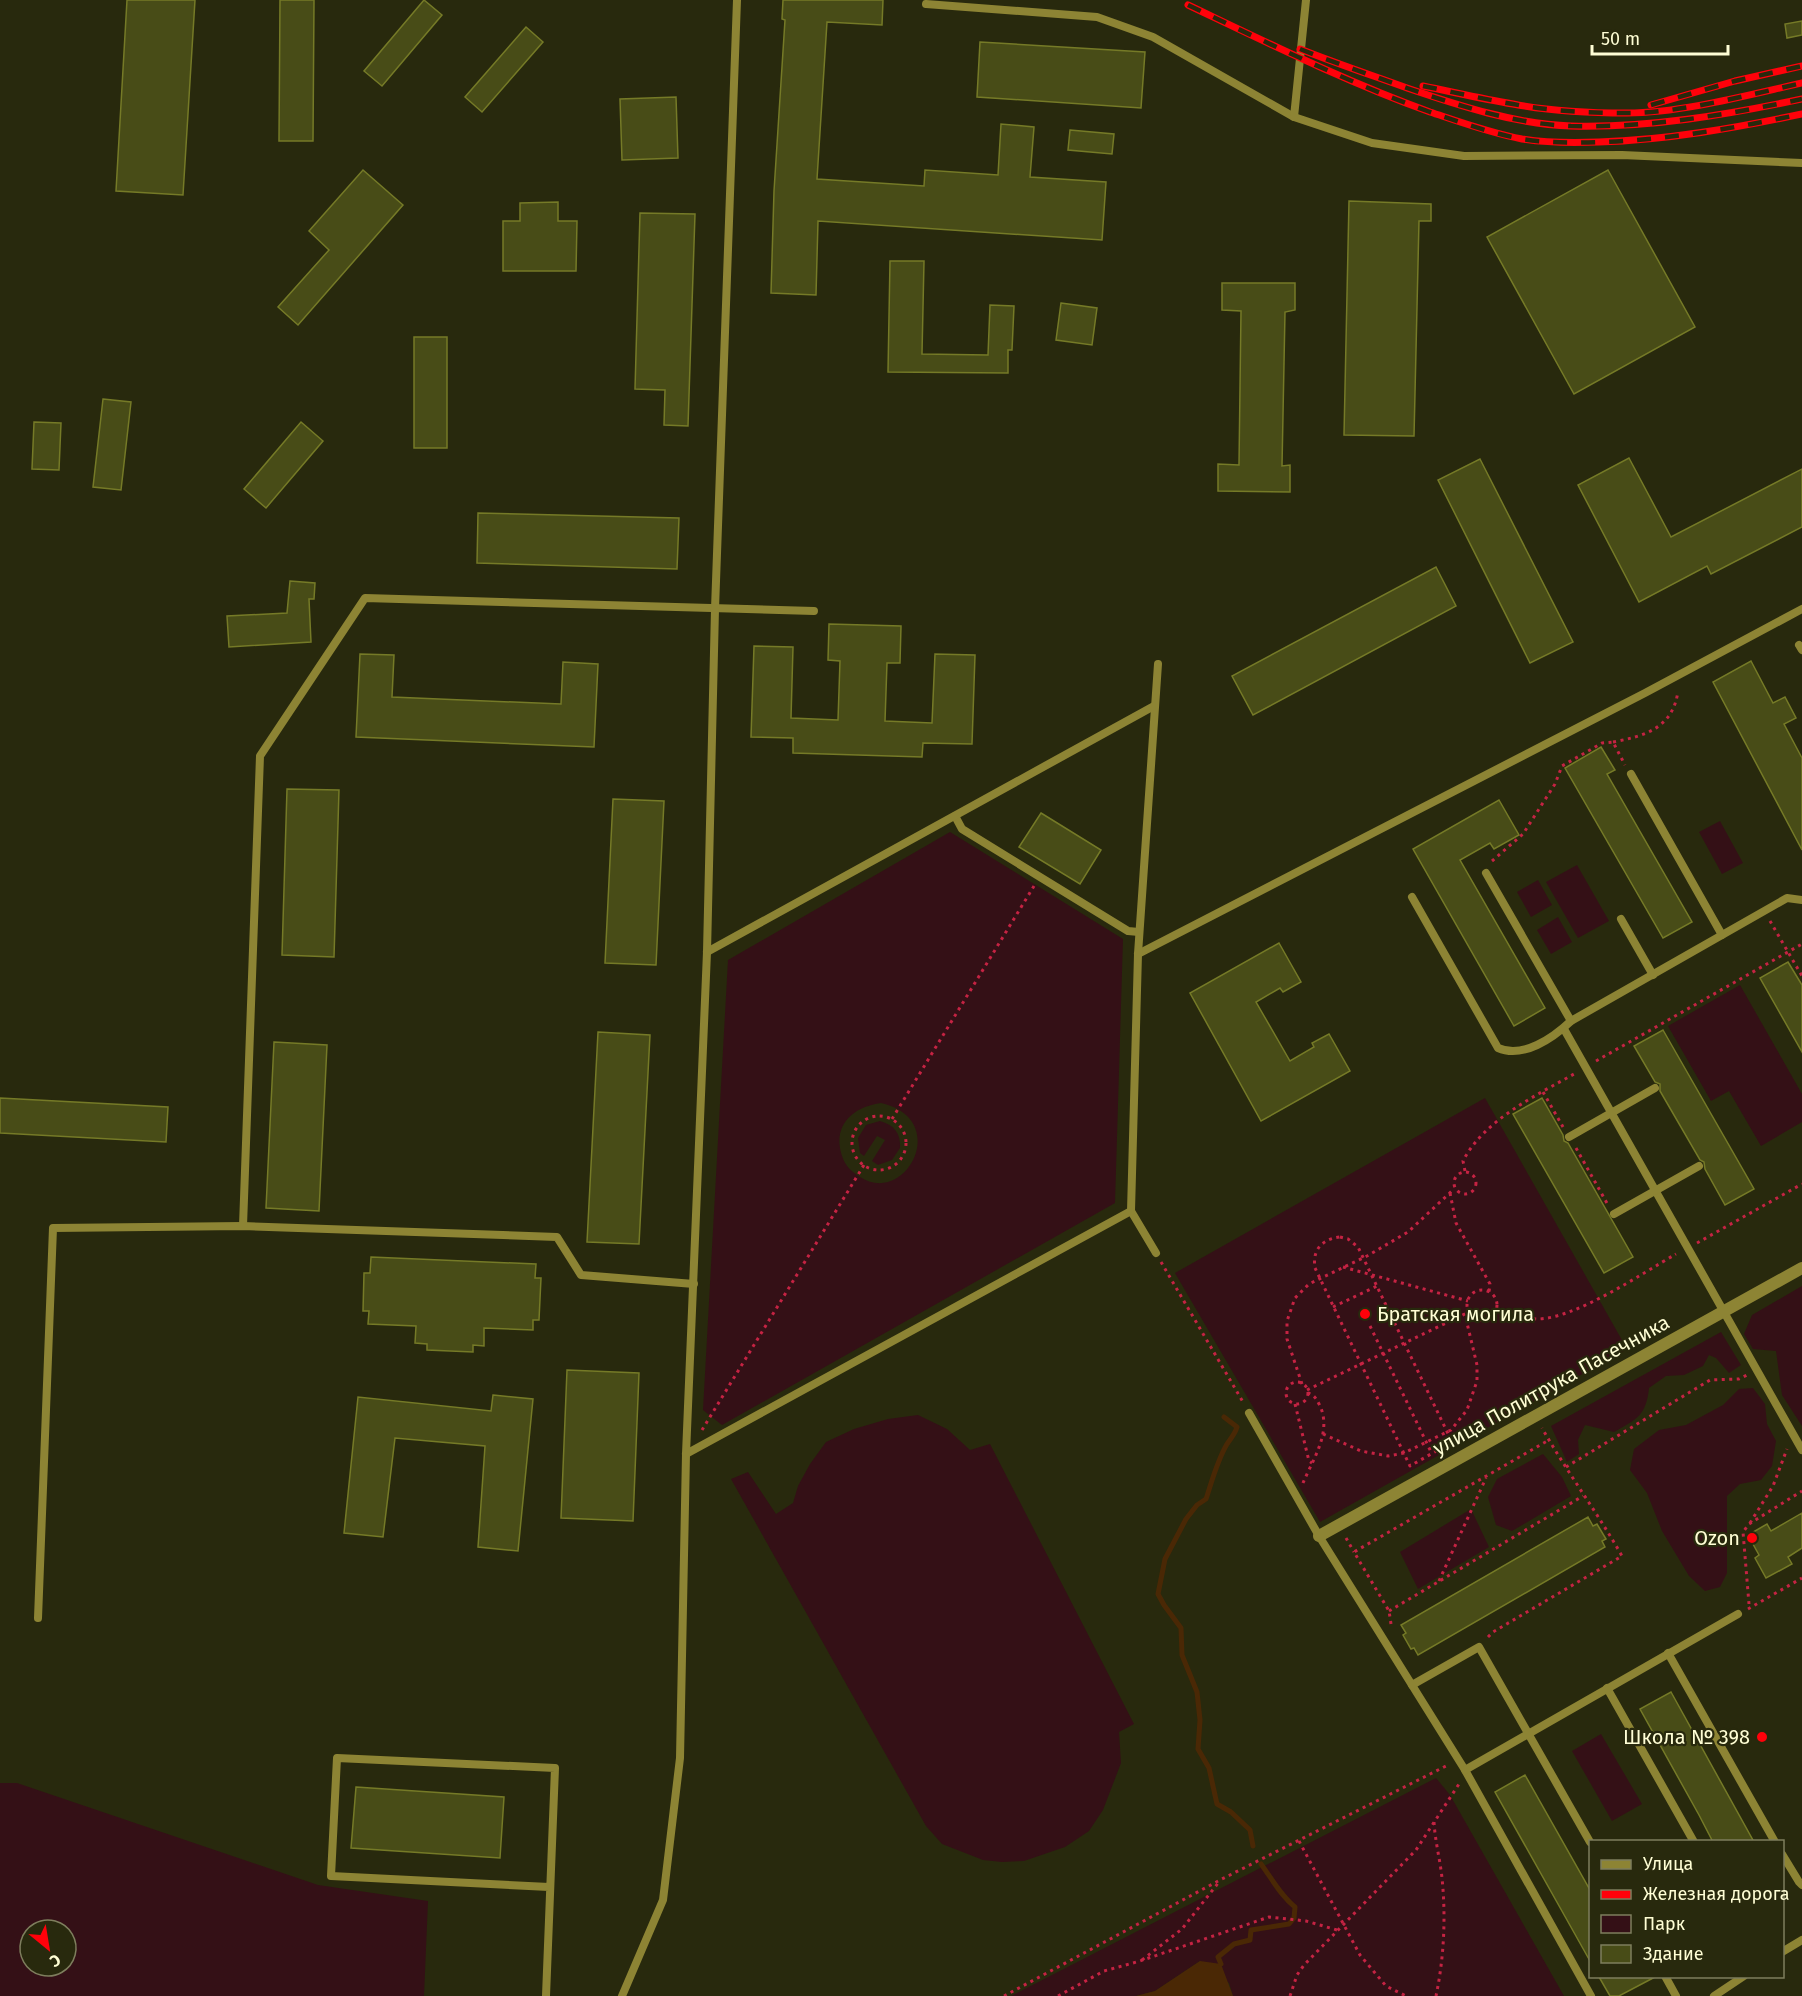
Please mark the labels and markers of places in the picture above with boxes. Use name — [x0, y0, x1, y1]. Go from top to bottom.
place label: Братская могила — [1377, 1302, 1534, 1326]
marker: Братская могила — [1358, 1307, 1372, 1321]
place label: Ozon — [1694, 1526, 1740, 1550]
marker: Ozon — [1745, 1531, 1759, 1545]
place label: Школа № 398 — [1623, 1725, 1750, 1749]
marker: Школа № 398 — [1755, 1730, 1769, 1744]

